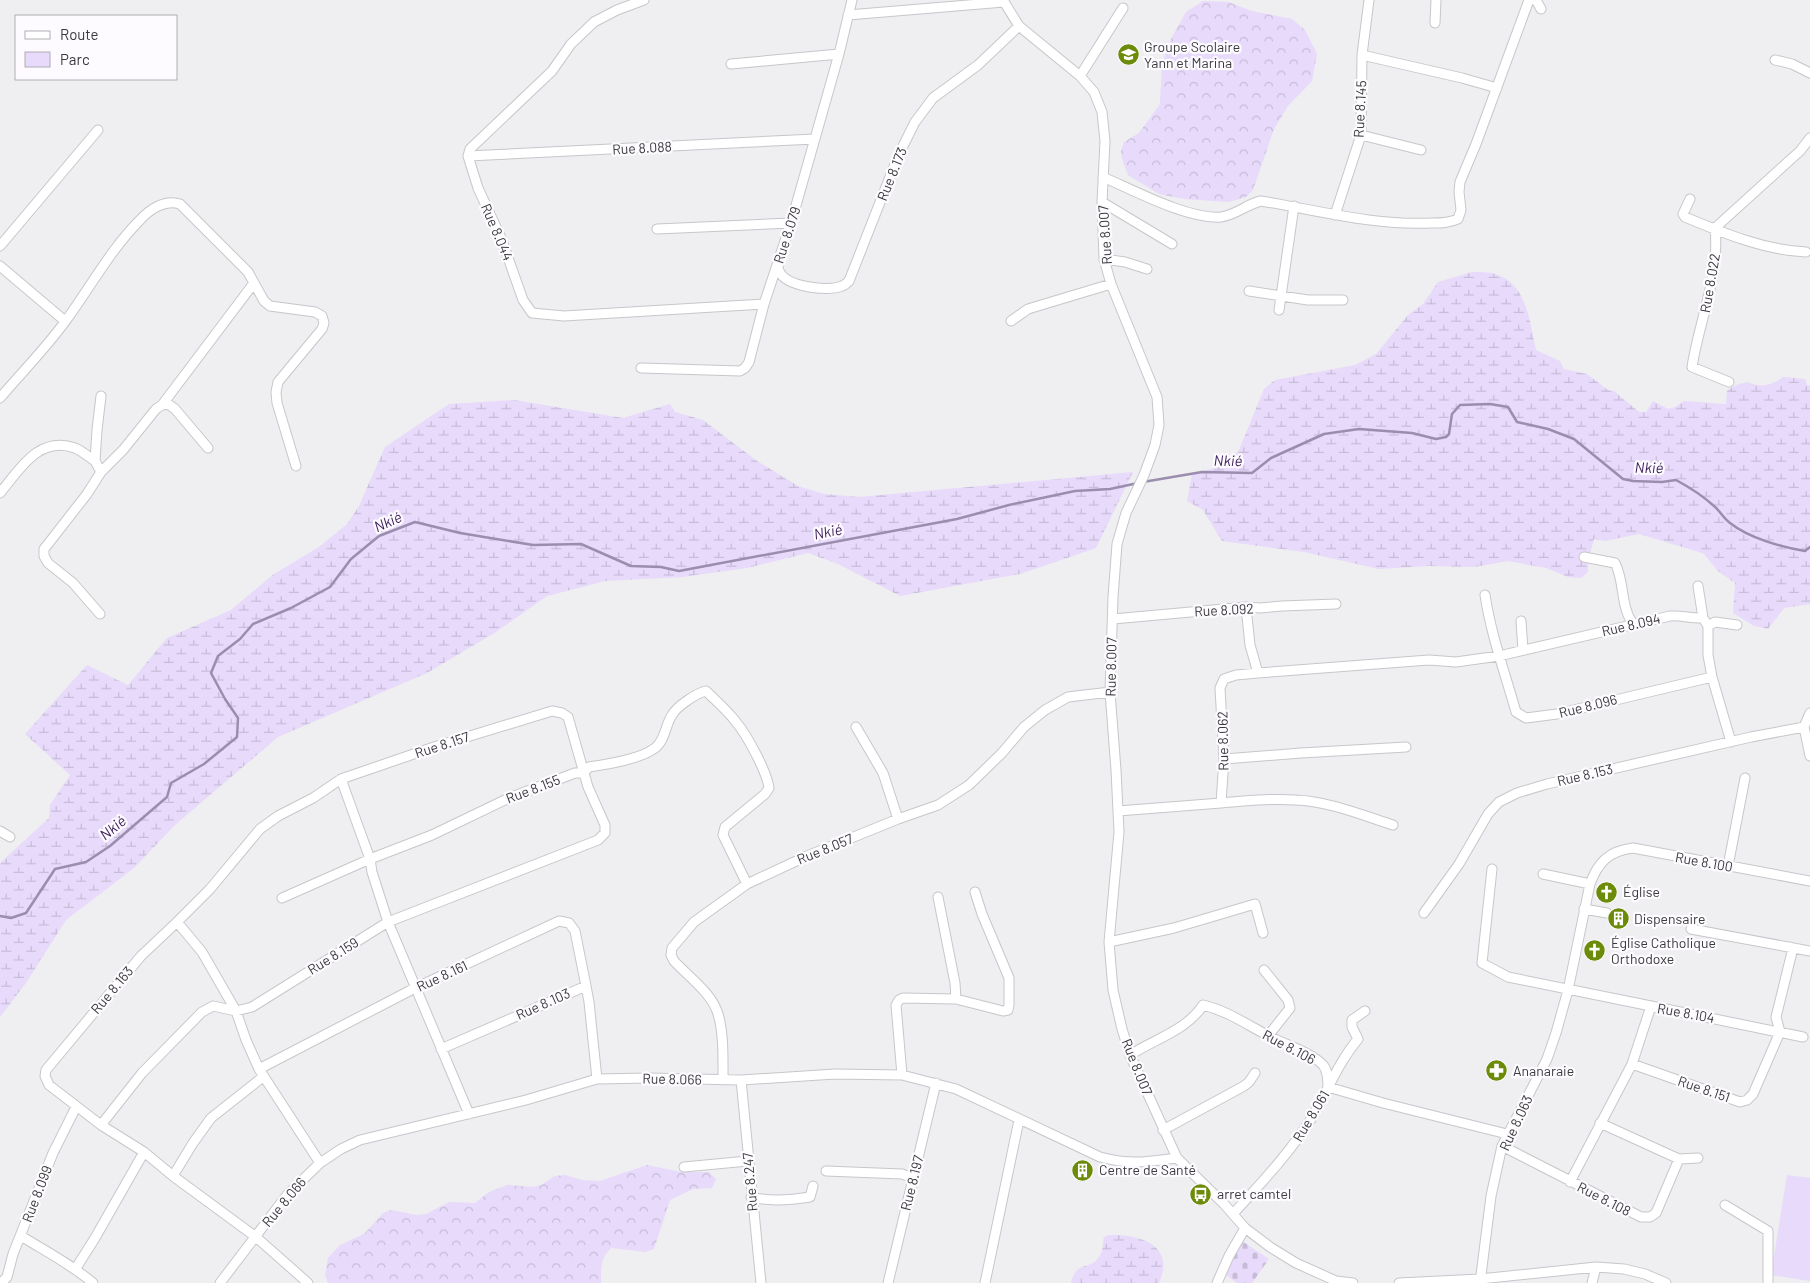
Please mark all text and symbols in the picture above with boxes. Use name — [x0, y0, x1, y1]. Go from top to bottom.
legend — [15, 15, 178, 80]
text: Route — [60, 25, 99, 43]
place label: Groupe Scolaire Yann et Marina — [1144, 38, 1240, 71]
school or university icon: Groupe Scolaire Yann et Marina — [1116, 43, 1140, 67]
text: Parc — [60, 50, 90, 68]
street label: Rue 8.145 — [1350, 80, 1369, 138]
street label: Rue 8.088 — [612, 137, 672, 158]
street label: Rue 8.173 — [873, 145, 910, 203]
street label: Rue 8.044 — [478, 201, 517, 263]
street label: Rue 8.079 — [769, 204, 804, 265]
street label: Rue 8.007 — [1094, 204, 1115, 265]
street label: Rue 8.022 — [1696, 252, 1723, 314]
water label: Nkié — [1214, 451, 1243, 469]
water label: Nkié — [1635, 458, 1664, 476]
water label: Nkié — [371, 507, 405, 535]
water label: Nkié — [812, 519, 844, 543]
street label: Rue 8.092 — [1194, 599, 1254, 620]
street label: Rue 8.094 — [1600, 609, 1662, 640]
street label: Rue 8.007 — [1101, 637, 1120, 697]
street label: Rue 8.096 — [1557, 690, 1619, 721]
street label: Rue 8.062 — [1213, 711, 1232, 771]
street label: Rue 8.157 — [412, 728, 472, 761]
street label: Rue 8.153 — [1555, 760, 1614, 789]
street label: Rue 8.155 — [503, 770, 562, 807]
water label: Nkié — [96, 811, 129, 843]
street label: Rue 8.057 — [794, 830, 856, 867]
street label: Rue 8.100 — [1674, 848, 1734, 875]
church icon: Église — [1595, 880, 1619, 904]
place label: Église — [1623, 883, 1660, 900]
building icon: Dispensaire — [1606, 907, 1630, 931]
place label: Dispensaire — [1634, 910, 1706, 927]
street label: Rue 8.159 — [304, 933, 361, 978]
place label: Église Catholique Orthodoxe — [1611, 934, 1716, 967]
church icon: Église Catholique Orthodoxe — [1583, 939, 1607, 963]
street label: Rue 8.161 — [414, 956, 470, 995]
street label: Rue 8.163 — [87, 962, 136, 1017]
street label: Rue 8.103 — [513, 984, 573, 1023]
street label: Rue 8.104 — [1656, 999, 1716, 1026]
street label: Rue 8.106 — [1260, 1026, 1319, 1068]
street label: Rue 8.007 — [1118, 1036, 1157, 1098]
pharmacy icon: Ananaraie — [1485, 1059, 1509, 1083]
place label: Ananaraie — [1513, 1062, 1574, 1079]
street label: Rue 8.066 — [642, 1069, 702, 1088]
street label: Rue 8.151 — [1676, 1072, 1733, 1105]
street label: Rue 8.061 — [1289, 1087, 1332, 1144]
street label: Rue 8.063 — [1495, 1092, 1536, 1153]
street label: Rue 8.247 — [738, 1152, 761, 1212]
street label: Rue 8.197 — [896, 1153, 927, 1212]
building icon: Centre de Santé — [1071, 1158, 1095, 1182]
place label: Centre de Santé — [1099, 1161, 1196, 1178]
street label: Rue 8.099 — [18, 1163, 55, 1225]
street label: Rue 8.066 — [258, 1173, 309, 1230]
street label: Rue 8.108 — [1575, 1178, 1634, 1219]
bus stop icon: arret camtel — [1189, 1182, 1213, 1206]
place label: arret camtel — [1217, 1185, 1291, 1202]

